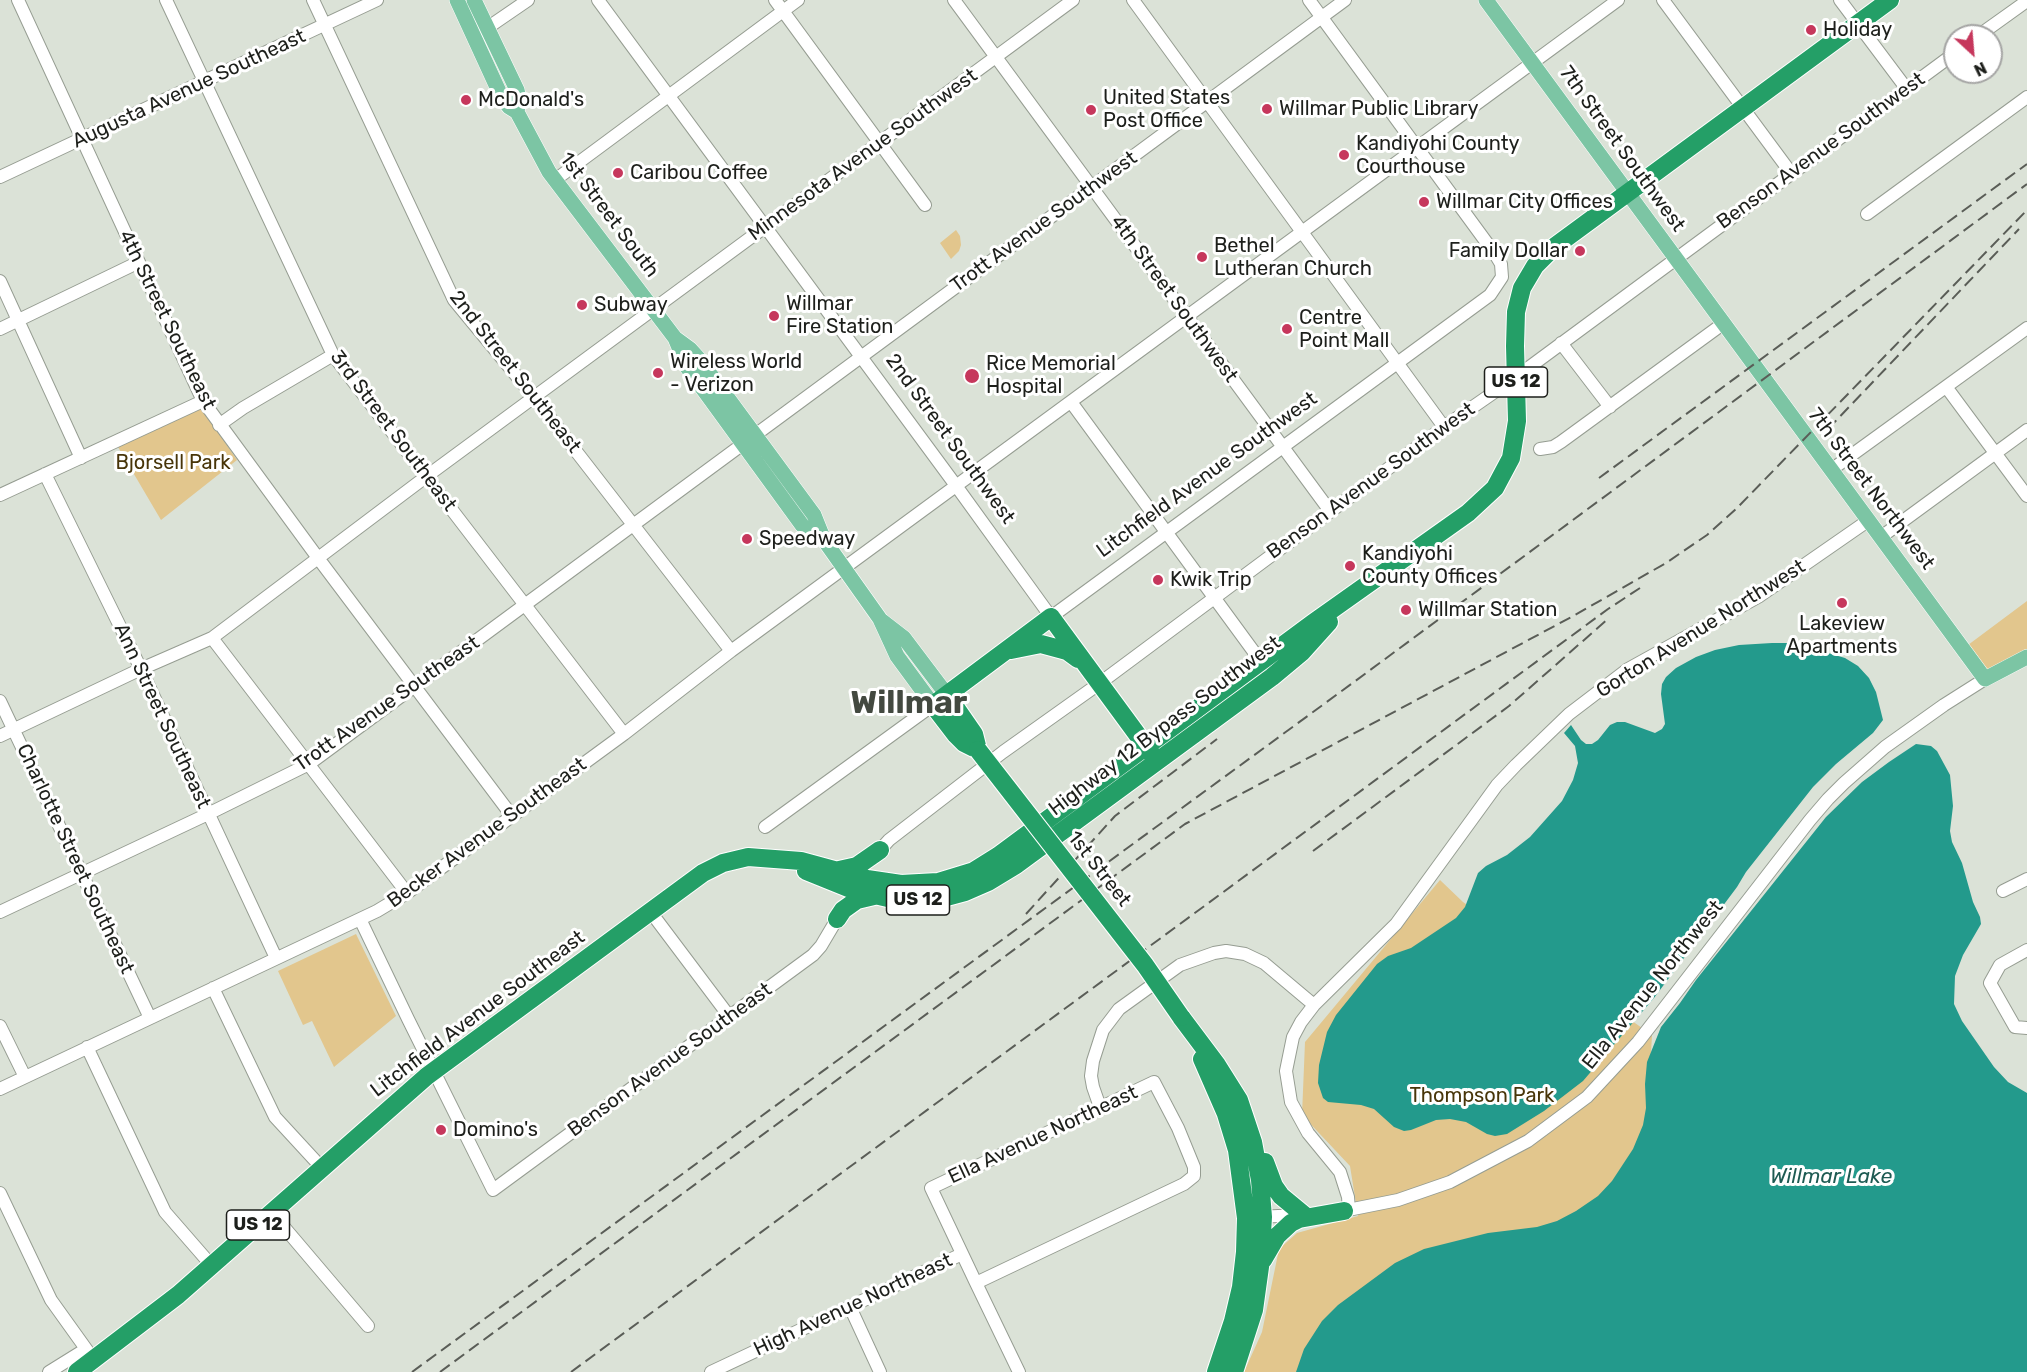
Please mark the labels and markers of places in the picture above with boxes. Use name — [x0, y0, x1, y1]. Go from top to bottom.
place label: Holiday — [1823, 18, 1892, 42]
marker: Holiday — [1804, 23, 1818, 37]
place label: United States Post Office — [1103, 86, 1230, 133]
place label: McDonald's — [478, 88, 584, 112]
marker: McDonald's — [459, 93, 473, 107]
place label: Willmar Public Library — [1279, 97, 1478, 121]
marker: Willmar Public Library — [1260, 102, 1274, 116]
marker: United States Post Office — [1084, 103, 1098, 117]
place label: Kandiyohi County Courthouse — [1356, 132, 1520, 179]
marker: Kandiyohi County Courthouse — [1337, 148, 1351, 162]
place label: Caribou Coffee — [630, 161, 768, 185]
marker: Caribou Coffee — [611, 166, 625, 180]
place label: Willmar City Offices — [1436, 190, 1613, 214]
marker: Willmar City Offices — [1417, 195, 1431, 209]
place label: Bethel Lutheran Church — [1214, 234, 1372, 281]
place label: Family Dollar — [1449, 239, 1568, 263]
marker: Family Dollar — [1573, 244, 1587, 258]
marker: Bethel Lutheran Church — [1195, 250, 1209, 264]
place label: Willmar Fire Station — [786, 292, 893, 339]
place label: Subway — [594, 293, 668, 317]
marker: Subway — [575, 298, 589, 312]
place label: Centre Point Mall — [1299, 306, 1389, 353]
marker: Willmar Fire Station — [767, 309, 781, 323]
marker: Centre Point Mall — [1280, 322, 1294, 336]
place label: Wireless World - Verizon — [670, 350, 802, 397]
place label: Rice Memorial Hospital — [986, 352, 1116, 399]
marker: Wireless World - Verizon — [651, 366, 665, 380]
marker: Rice Memorial Hospital — [963, 367, 981, 385]
place label: Speedway — [759, 527, 855, 551]
marker: Speedway — [740, 532, 754, 546]
place label: Kandiyohi County Offices — [1362, 542, 1498, 589]
marker: Kandiyohi County Offices — [1343, 559, 1357, 573]
place label: Kwik Trip — [1170, 568, 1252, 592]
marker: Kwik Trip — [1151, 573, 1165, 587]
marker: Lakeview Apartments — [1835, 596, 1849, 610]
place label: Willmar Station — [1418, 598, 1557, 622]
marker: Willmar Station — [1399, 603, 1413, 617]
place label: Lakeview Apartments — [1787, 612, 1897, 659]
place label: Domino's — [453, 1118, 538, 1142]
marker: Domino's — [434, 1123, 448, 1137]

